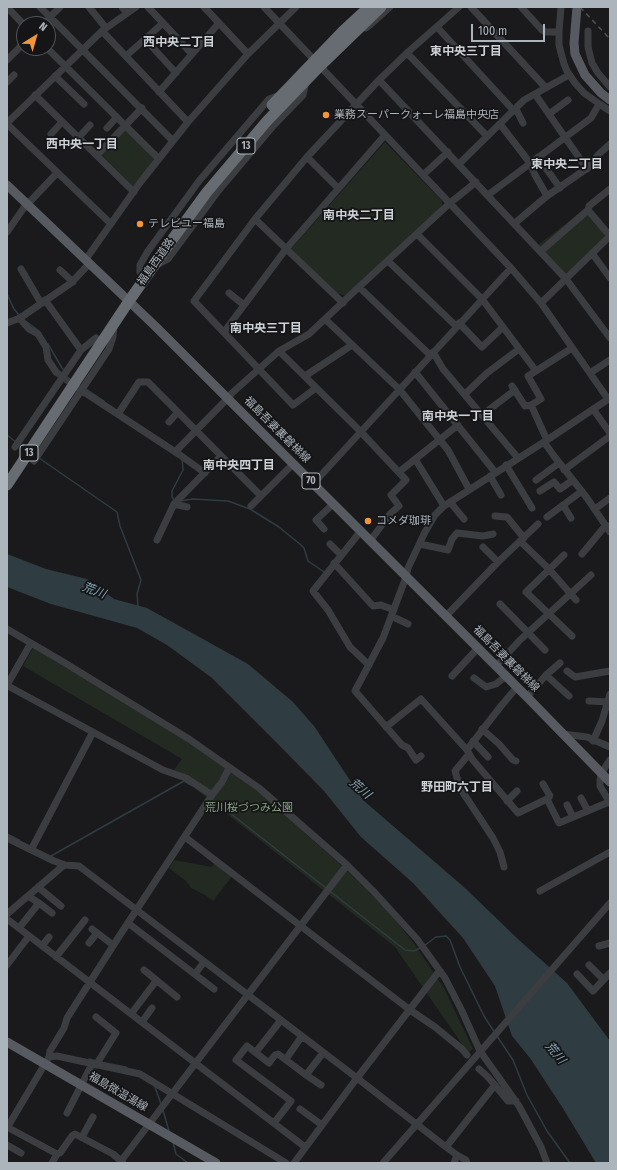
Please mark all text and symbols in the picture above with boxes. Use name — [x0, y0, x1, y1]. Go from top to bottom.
north arrow — [16, 16, 56, 56]
scale bar — [473, 16, 547, 42]
text: N — [36, 20, 49, 34]
text: 100 m — [478, 24, 507, 38]
district label: 西中央二丁目 — [143, 36, 215, 50]
district label: 東中央三丁目 — [430, 45, 502, 59]
place label: 業務スーパークォーレ福島中央店 — [334, 108, 499, 122]
marker: 業務スーパークォーレ福島中央店 — [321, 110, 331, 120]
district label: 西中央一丁目 — [46, 138, 118, 152]
road number: 13 — [237, 138, 255, 154]
district label: 東中央二丁目 — [531, 158, 603, 172]
district label: 南中央二丁目 — [323, 209, 395, 223]
place label: テレビユー福島 — [148, 217, 225, 231]
marker: テレビユー福島 — [135, 219, 145, 229]
street label: 福島西道路 — [135, 236, 177, 288]
district label: 南中央三丁目 — [230, 322, 302, 336]
street label: 福島吾妻裏磐梯線 — [241, 394, 313, 466]
district label: 南中央一丁目 — [422, 410, 494, 424]
road number: 13 — [20, 445, 38, 461]
district label: 南中央四丁目 — [203, 459, 275, 473]
road number: 70 — [302, 473, 320, 489]
place label: コメダ珈琲 — [376, 514, 431, 528]
marker: コメダ珈琲 — [363, 516, 373, 526]
water label: 荒川 — [80, 580, 108, 602]
street label: 福島吾妻裏磐梯線 — [470, 623, 542, 695]
water label: 荒川 — [346, 776, 374, 802]
district label: 野田町六丁目 — [421, 781, 493, 795]
park label: 荒川桜づつみ公園 — [205, 801, 293, 815]
water label: 荒川 — [542, 1039, 568, 1067]
street label: 福島微温湯線 — [86, 1070, 150, 1114]

